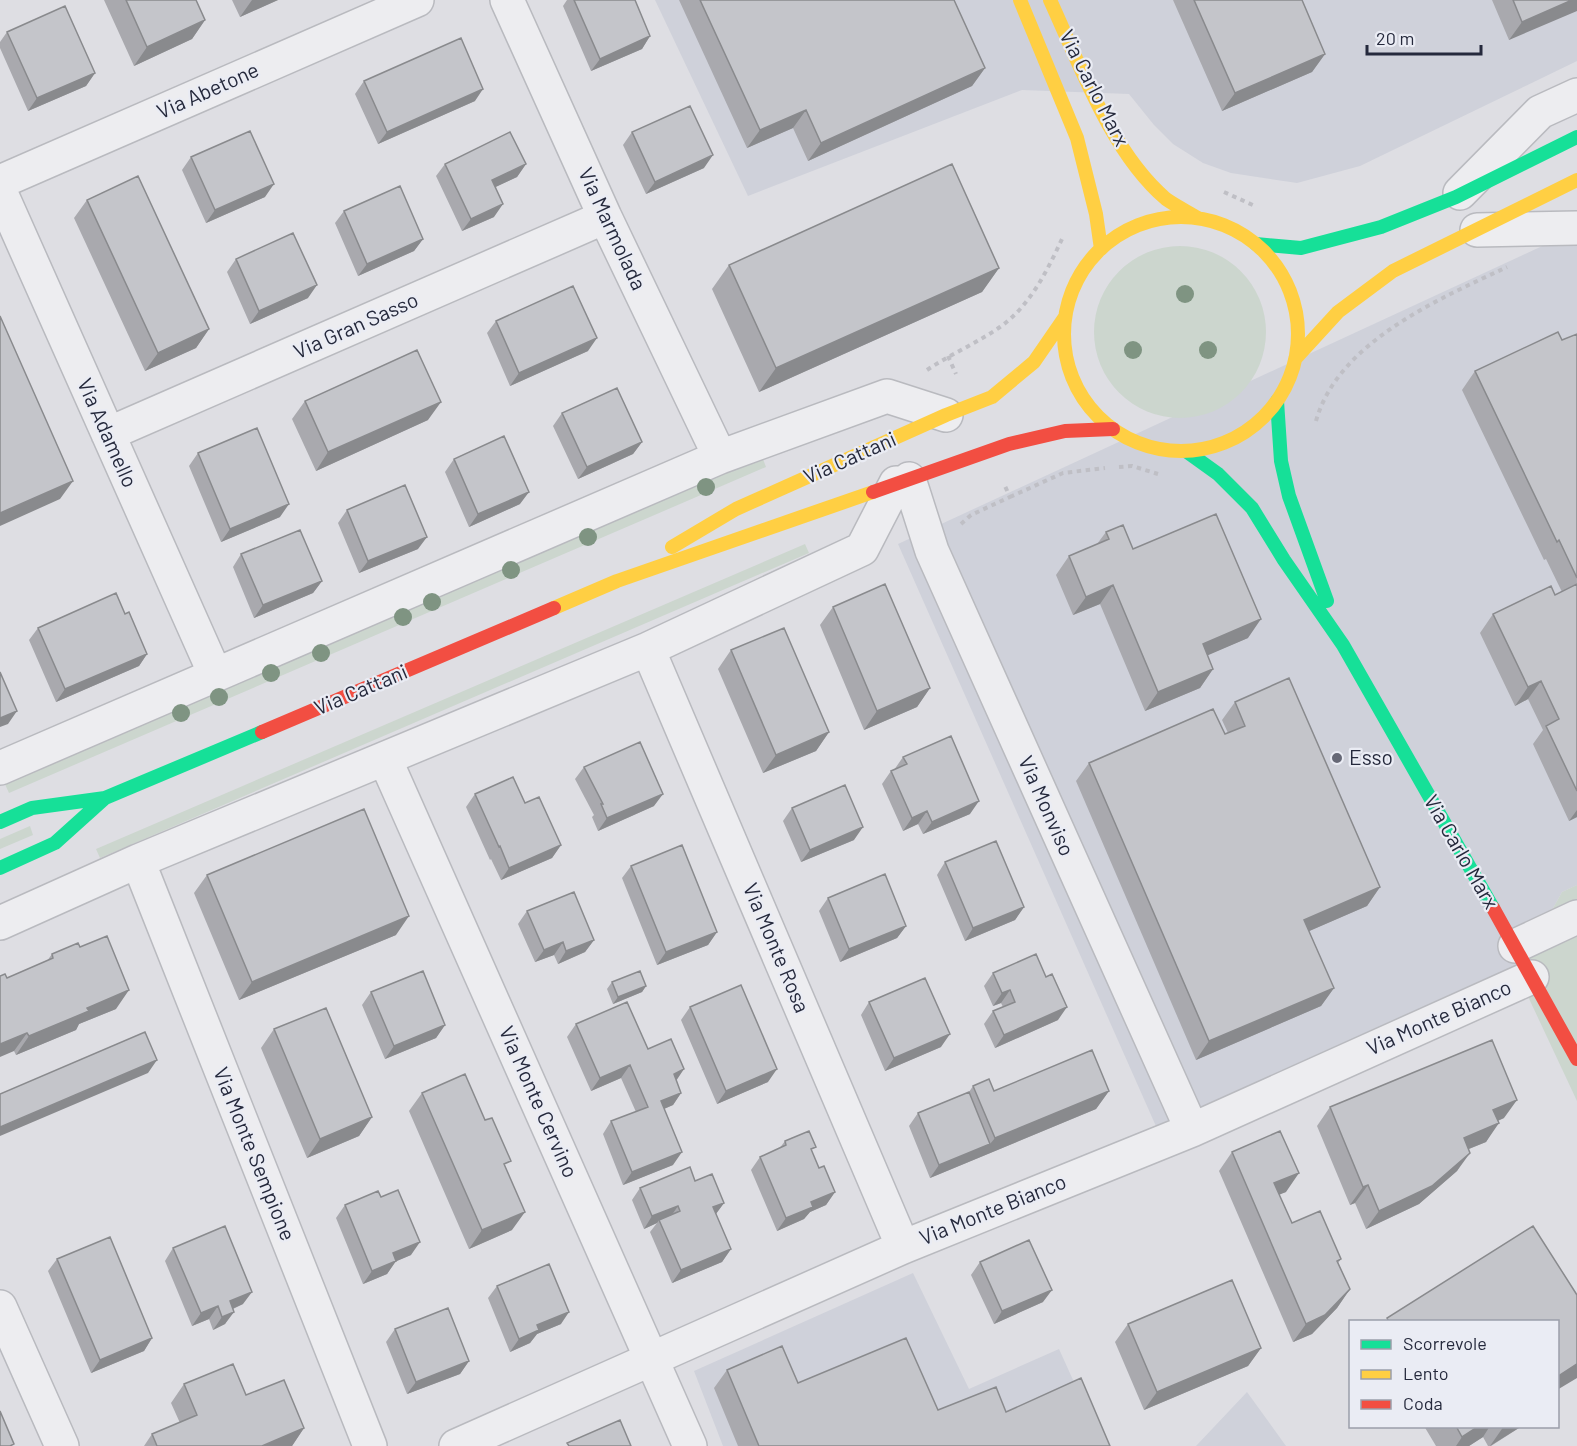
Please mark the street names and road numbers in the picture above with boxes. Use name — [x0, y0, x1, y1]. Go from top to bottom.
street label: Via Carlo Marx — [1055, 25, 1135, 150]
street label: Via Abetone — [153, 56, 262, 123]
street label: Via Marmolada — [574, 163, 653, 294]
street label: Via Gran Sasso — [289, 286, 422, 363]
street label: Via Adamello — [73, 374, 144, 491]
street label: Via Cattani — [799, 425, 900, 488]
street label: Via Cattani — [310, 658, 411, 719]
street label: Via Monviso — [1014, 751, 1081, 859]
street label: Via Carlo Marx — [1420, 790, 1505, 913]
street label: Via Monte Rosa — [739, 879, 816, 1016]
street label: Via Monte Bianco — [1362, 974, 1515, 1060]
street label: Via Monte Cervino — [495, 1022, 584, 1181]
street label: Via Monte Sempione — [209, 1063, 302, 1244]
street label: Via Monte Bianco — [915, 1168, 1069, 1249]

